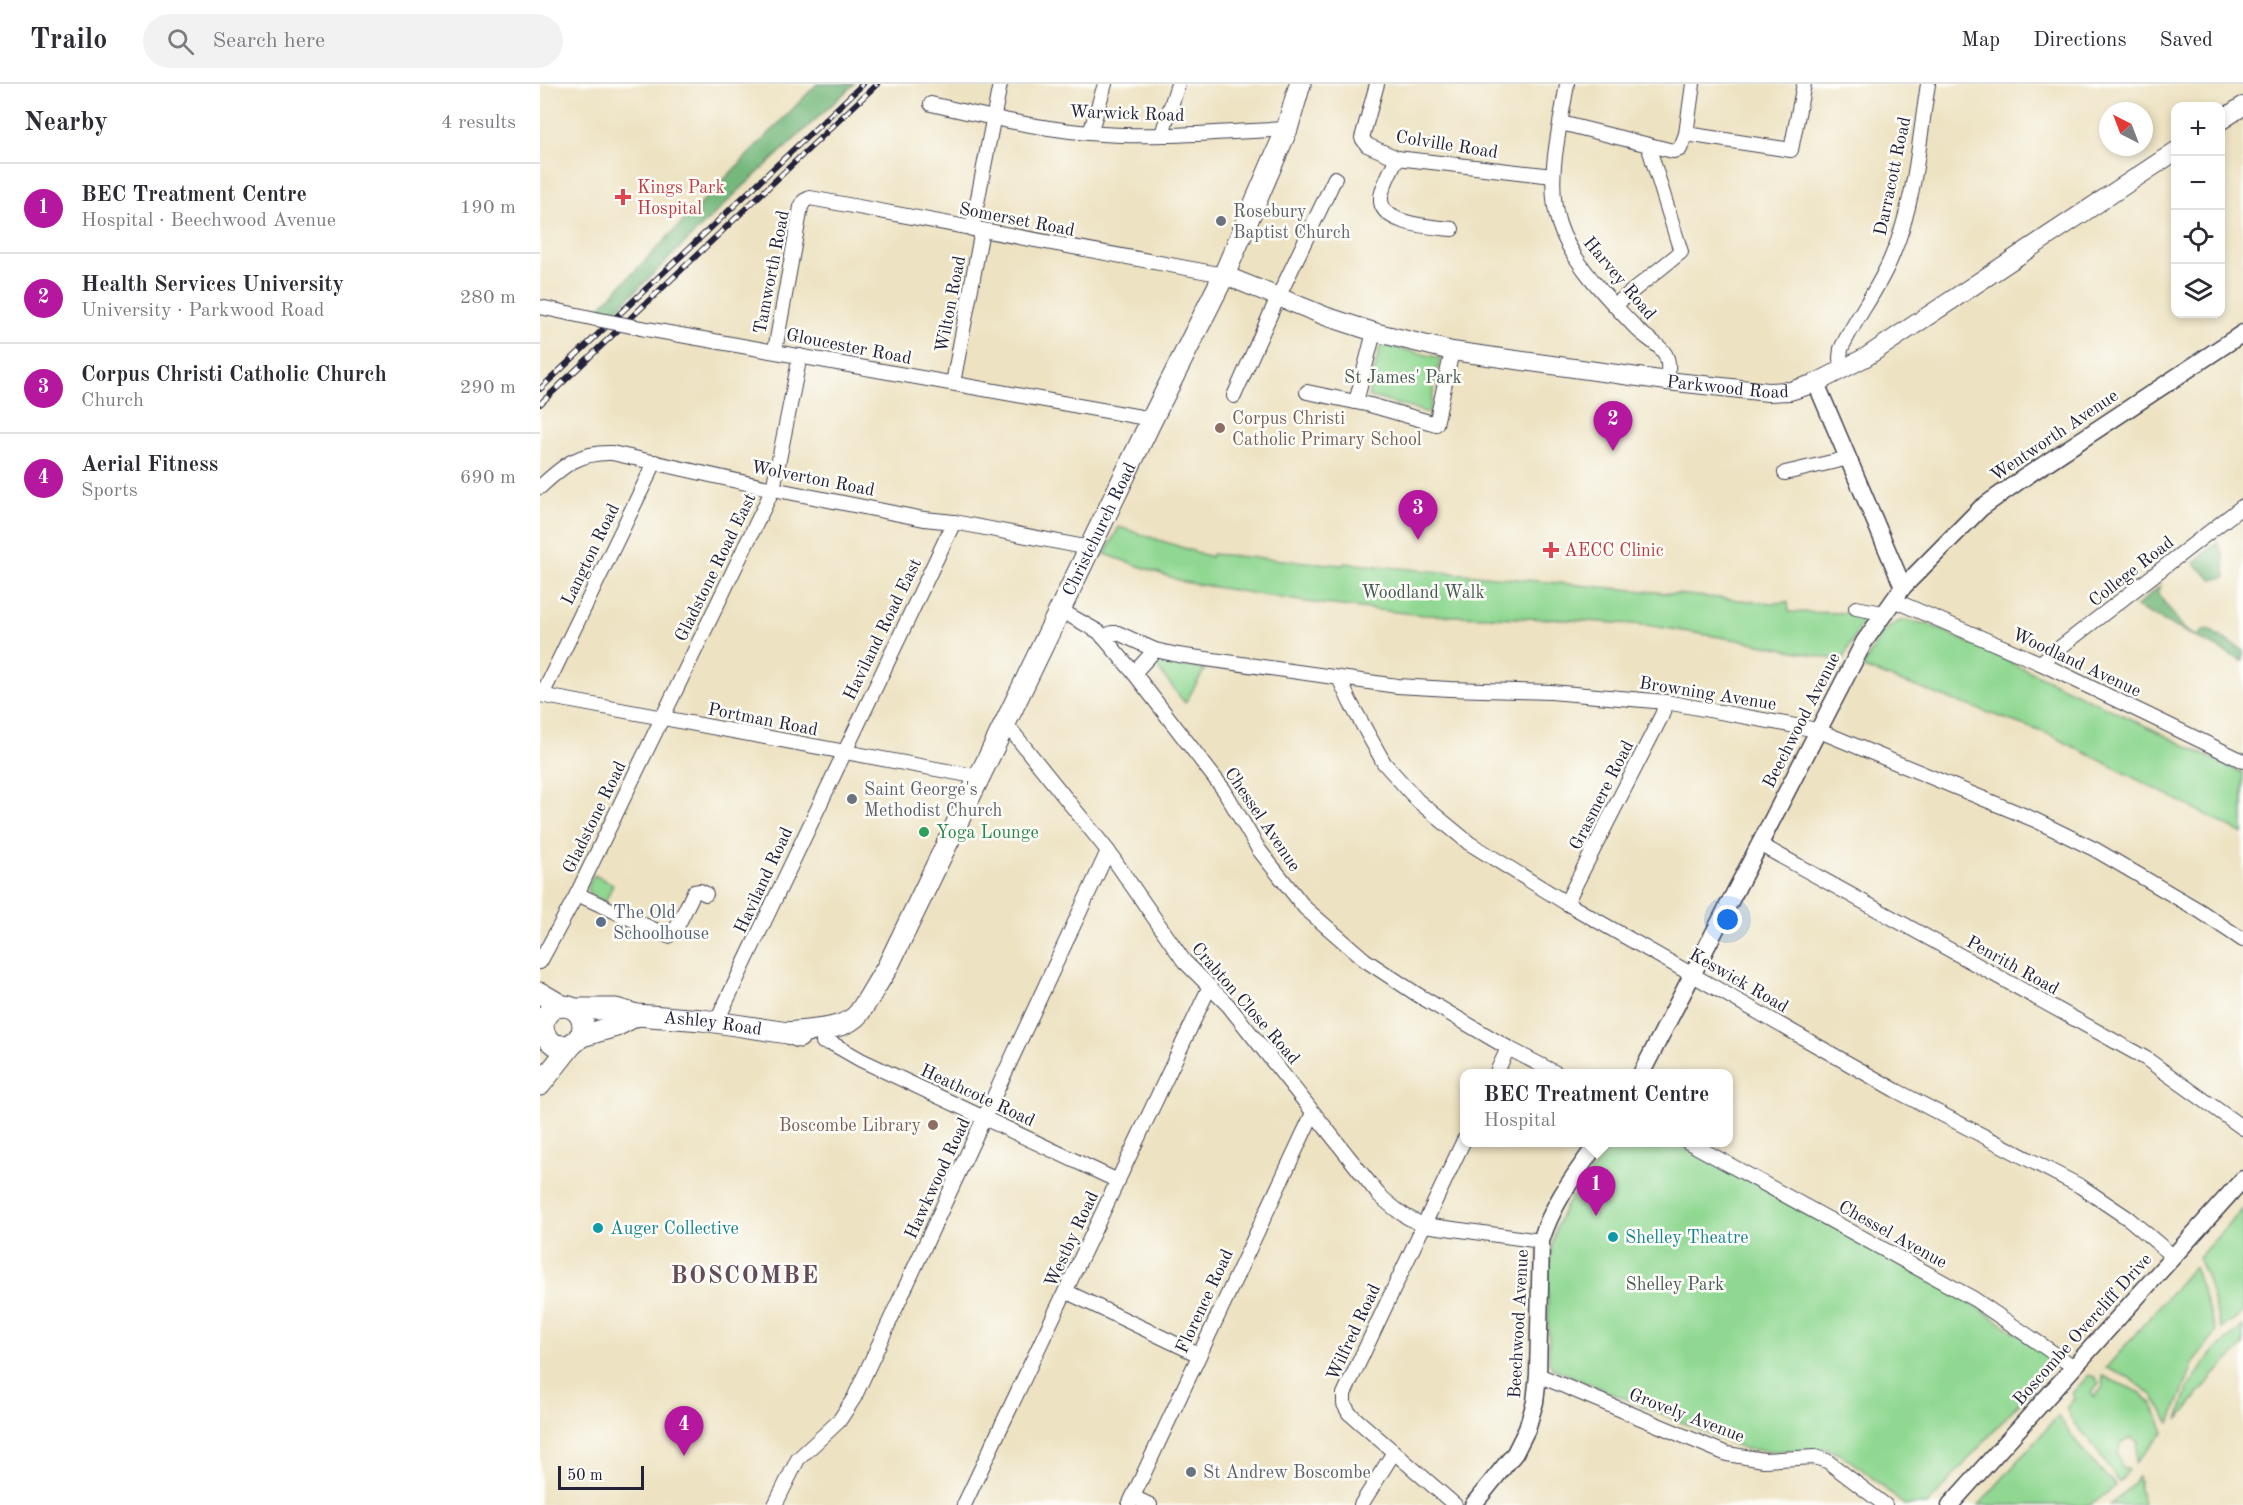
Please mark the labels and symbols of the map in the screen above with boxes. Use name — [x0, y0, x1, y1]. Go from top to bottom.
north arrow — [2099, 102, 2153, 156]
street label: Warwick Road — [1069, 103, 1185, 125]
street label: Darracott Road — [1872, 115, 1914, 237]
street label: Colville Road — [1394, 128, 1499, 162]
place label: Kings Park Hospital — [637, 179, 725, 218]
marker: Kings Park Hospital — [614, 188, 632, 206]
street label: Somerset Road — [957, 200, 1076, 240]
place label: Rosebury Baptist Church — [1233, 203, 1351, 242]
street label: Tamworth Road — [751, 209, 793, 336]
marker: Rosebury Baptist Church — [1214, 214, 1228, 228]
street label: Harvey Road — [1580, 234, 1659, 324]
street label: Wilton Road — [933, 254, 969, 354]
street label: Gloucester Road — [785, 326, 913, 368]
park label: St James' Park — [1344, 369, 1462, 387]
street label: Parkwood Road — [1666, 373, 1789, 402]
street label: Wentworth Avenue — [1988, 387, 2122, 485]
pin: 2 — [1594, 402, 1632, 451]
place label: Corpus Christi Catholic Primary School — [1232, 410, 1422, 449]
marker: Corpus Christi Catholic Primary School — [1213, 421, 1227, 435]
street label: Wolverton Road — [749, 458, 876, 500]
street label: Christchurch Road — [1060, 460, 1140, 599]
street label: Gladstone Road East — [672, 490, 760, 645]
pin: 3 — [1398, 490, 1438, 540]
street label: Langton Road — [559, 501, 623, 608]
street label: College Road — [2086, 533, 2177, 610]
marker: AECC Clinic — [1542, 541, 1560, 559]
place label: AECC Clinic — [1564, 542, 1664, 560]
street label: Haviland Road East — [841, 556, 925, 703]
park label: Woodland Walk — [1361, 584, 1485, 602]
street label: Woodland Avenue — [2009, 625, 2144, 701]
street label: Beechwood Avenue — [1760, 650, 1844, 791]
street label: Browning Avenue — [1638, 674, 1778, 714]
street label: Portman Road — [706, 700, 819, 739]
street label: Grasmere Road — [1567, 738, 1637, 853]
street label: Gladstone Road — [560, 759, 630, 876]
street label: Chessel Avenue — [1221, 764, 1303, 875]
place label: Saint George's Methodist Church — [864, 781, 1002, 820]
marker: Saint George's Methodist Church — [845, 792, 859, 806]
place label: Yoga Lounge — [936, 824, 1039, 842]
street label: Haviland Road — [731, 825, 796, 936]
marker: Yoga Lounge — [917, 825, 931, 839]
place label: The Old Schoolhouse — [613, 904, 709, 943]
your location — [1713, 905, 1742, 934]
marker: The Old Schoolhouse — [594, 915, 608, 929]
street label: Penrith Road — [1963, 933, 2062, 999]
street label: Crabton Close Road — [1188, 939, 1303, 1068]
street label: Keswick Road — [1686, 945, 1791, 1016]
street label: Ashley Road — [663, 1009, 763, 1039]
street label: Heathcote Road — [918, 1062, 1038, 1130]
street label: Hawkwood Road — [902, 1115, 974, 1242]
place label: Boscombe Library — [779, 1117, 921, 1135]
marker: Boscombe Library — [926, 1118, 940, 1132]
pin: 1 — [1576, 1166, 1616, 1216]
street label: Westby Road — [1042, 1189, 1102, 1290]
street label: Chessel Avenue — [1835, 1198, 1950, 1272]
place label: Auger Collective — [610, 1220, 739, 1238]
marker: Auger Collective — [591, 1221, 605, 1235]
place label: Shelley Theatre — [1625, 1229, 1749, 1247]
marker: Shelley Theatre — [1606, 1230, 1620, 1244]
street label: Florence Road — [1173, 1247, 1237, 1356]
street label: Beechwood Avenue — [1506, 1249, 1532, 1399]
street label: Boscombe Overcliff Drive — [2010, 1250, 2155, 1409]
district label: BOSCOMBE — [671, 1265, 819, 1289]
park label: Shelley Park — [1626, 1276, 1724, 1294]
street label: Wilfred Road — [1324, 1281, 1384, 1383]
street label: Grovely Avenue — [1626, 1386, 1747, 1446]
pin: 4 — [664, 1406, 704, 1456]
scale bar — [558, 1463, 644, 1490]
place label: St Andrew Boscombe — [1203, 1464, 1371, 1482]
marker: St Andrew Boscombe — [1184, 1465, 1198, 1479]

